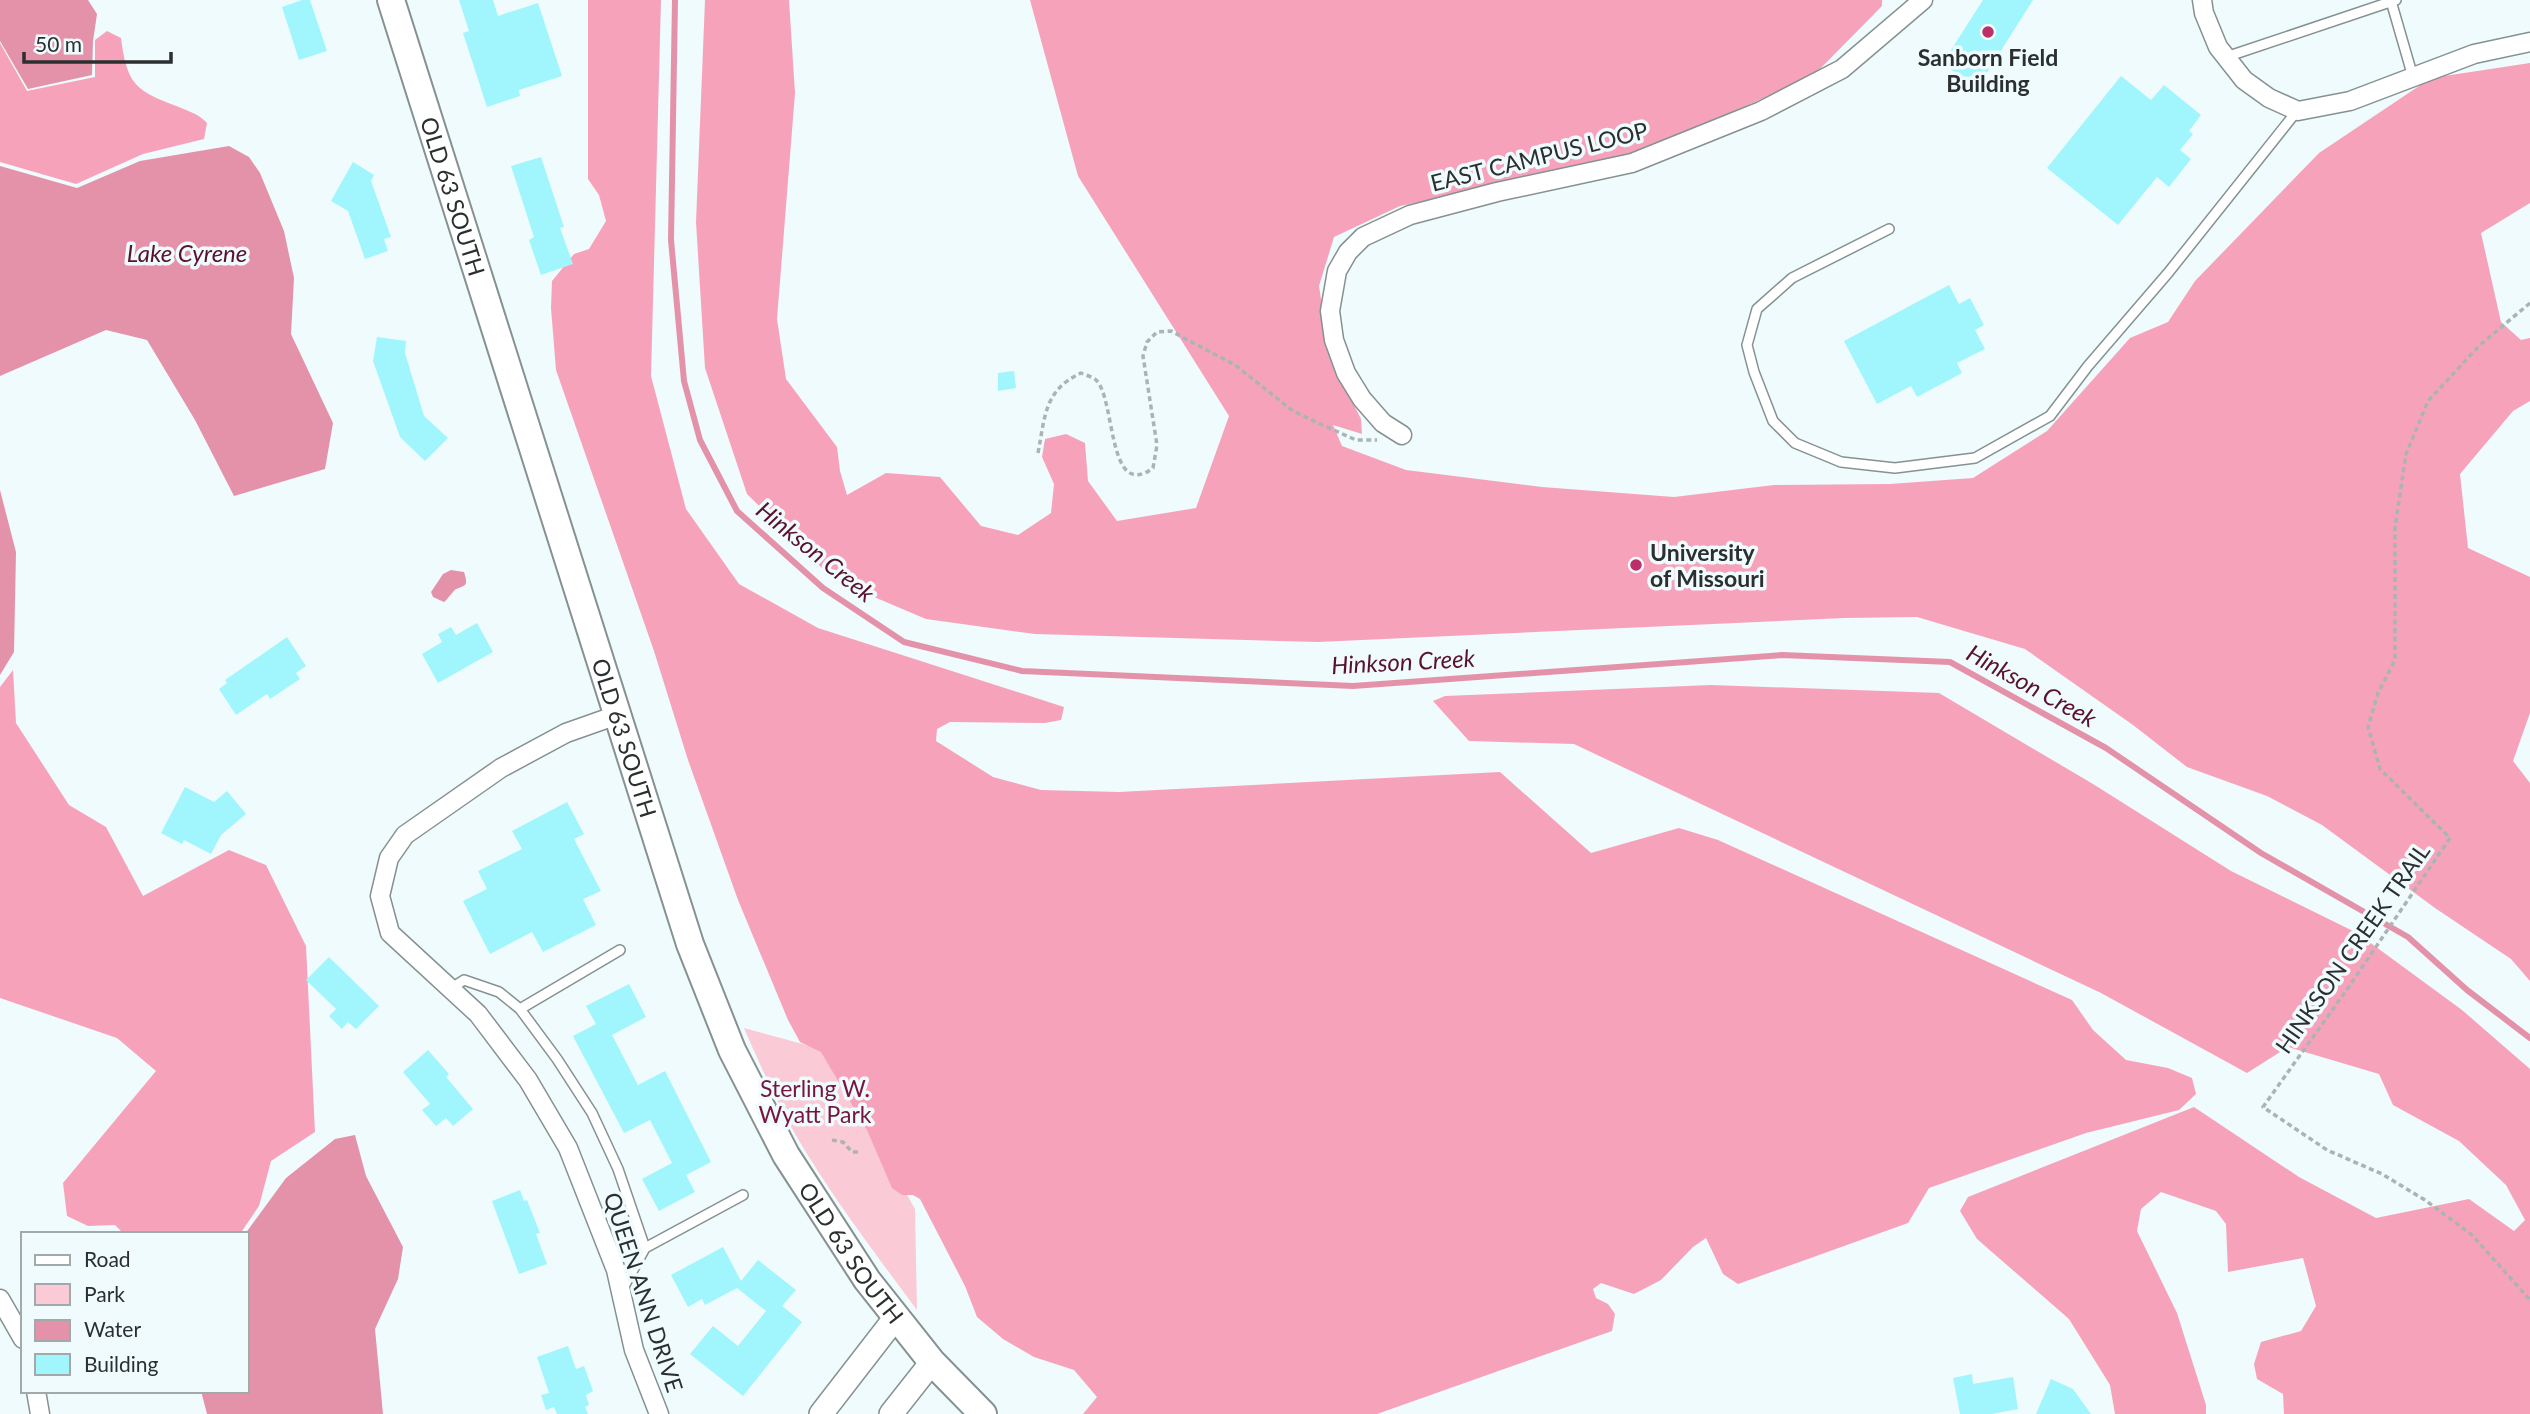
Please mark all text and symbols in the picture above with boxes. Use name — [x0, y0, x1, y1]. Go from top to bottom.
scale bar — [24, 21, 172, 65]
marker: Sanborn Field Building — [1980, 24, 1996, 40]
text: 50 m — [35, 31, 82, 56]
place label: Sanborn Field Building — [1918, 43, 2058, 97]
street label: OLD 63 SOUTH — [415, 113, 491, 279]
street label: EAST CAMPUS LOOP — [1427, 115, 1651, 197]
water label: Lake Cyrene — [127, 238, 247, 267]
water label: Hinkson Creek — [751, 494, 881, 608]
place label: University of Missouri — [1650, 538, 1765, 592]
marker: University of Missouri — [1628, 557, 1644, 573]
water label: Hinkson Creek — [1962, 637, 2102, 733]
water label: Hinkson Creek — [1330, 643, 1476, 679]
street label: OLD 63 SOUTH — [586, 655, 663, 821]
street label: HINKSON CREEK TRAIL — [2269, 838, 2435, 1058]
park label: Sterling W. Wyatt Park — [759, 1074, 872, 1128]
street label: OLD 63 SOUTH — [793, 1177, 910, 1329]
street label: QUEEN ANN DRIVE — [598, 1189, 690, 1395]
legend — [21, 1232, 248, 1393]
text: Road — [84, 1246, 131, 1271]
text: Park — [84, 1281, 125, 1306]
text: Water — [84, 1316, 141, 1341]
text: Building — [84, 1351, 159, 1376]

